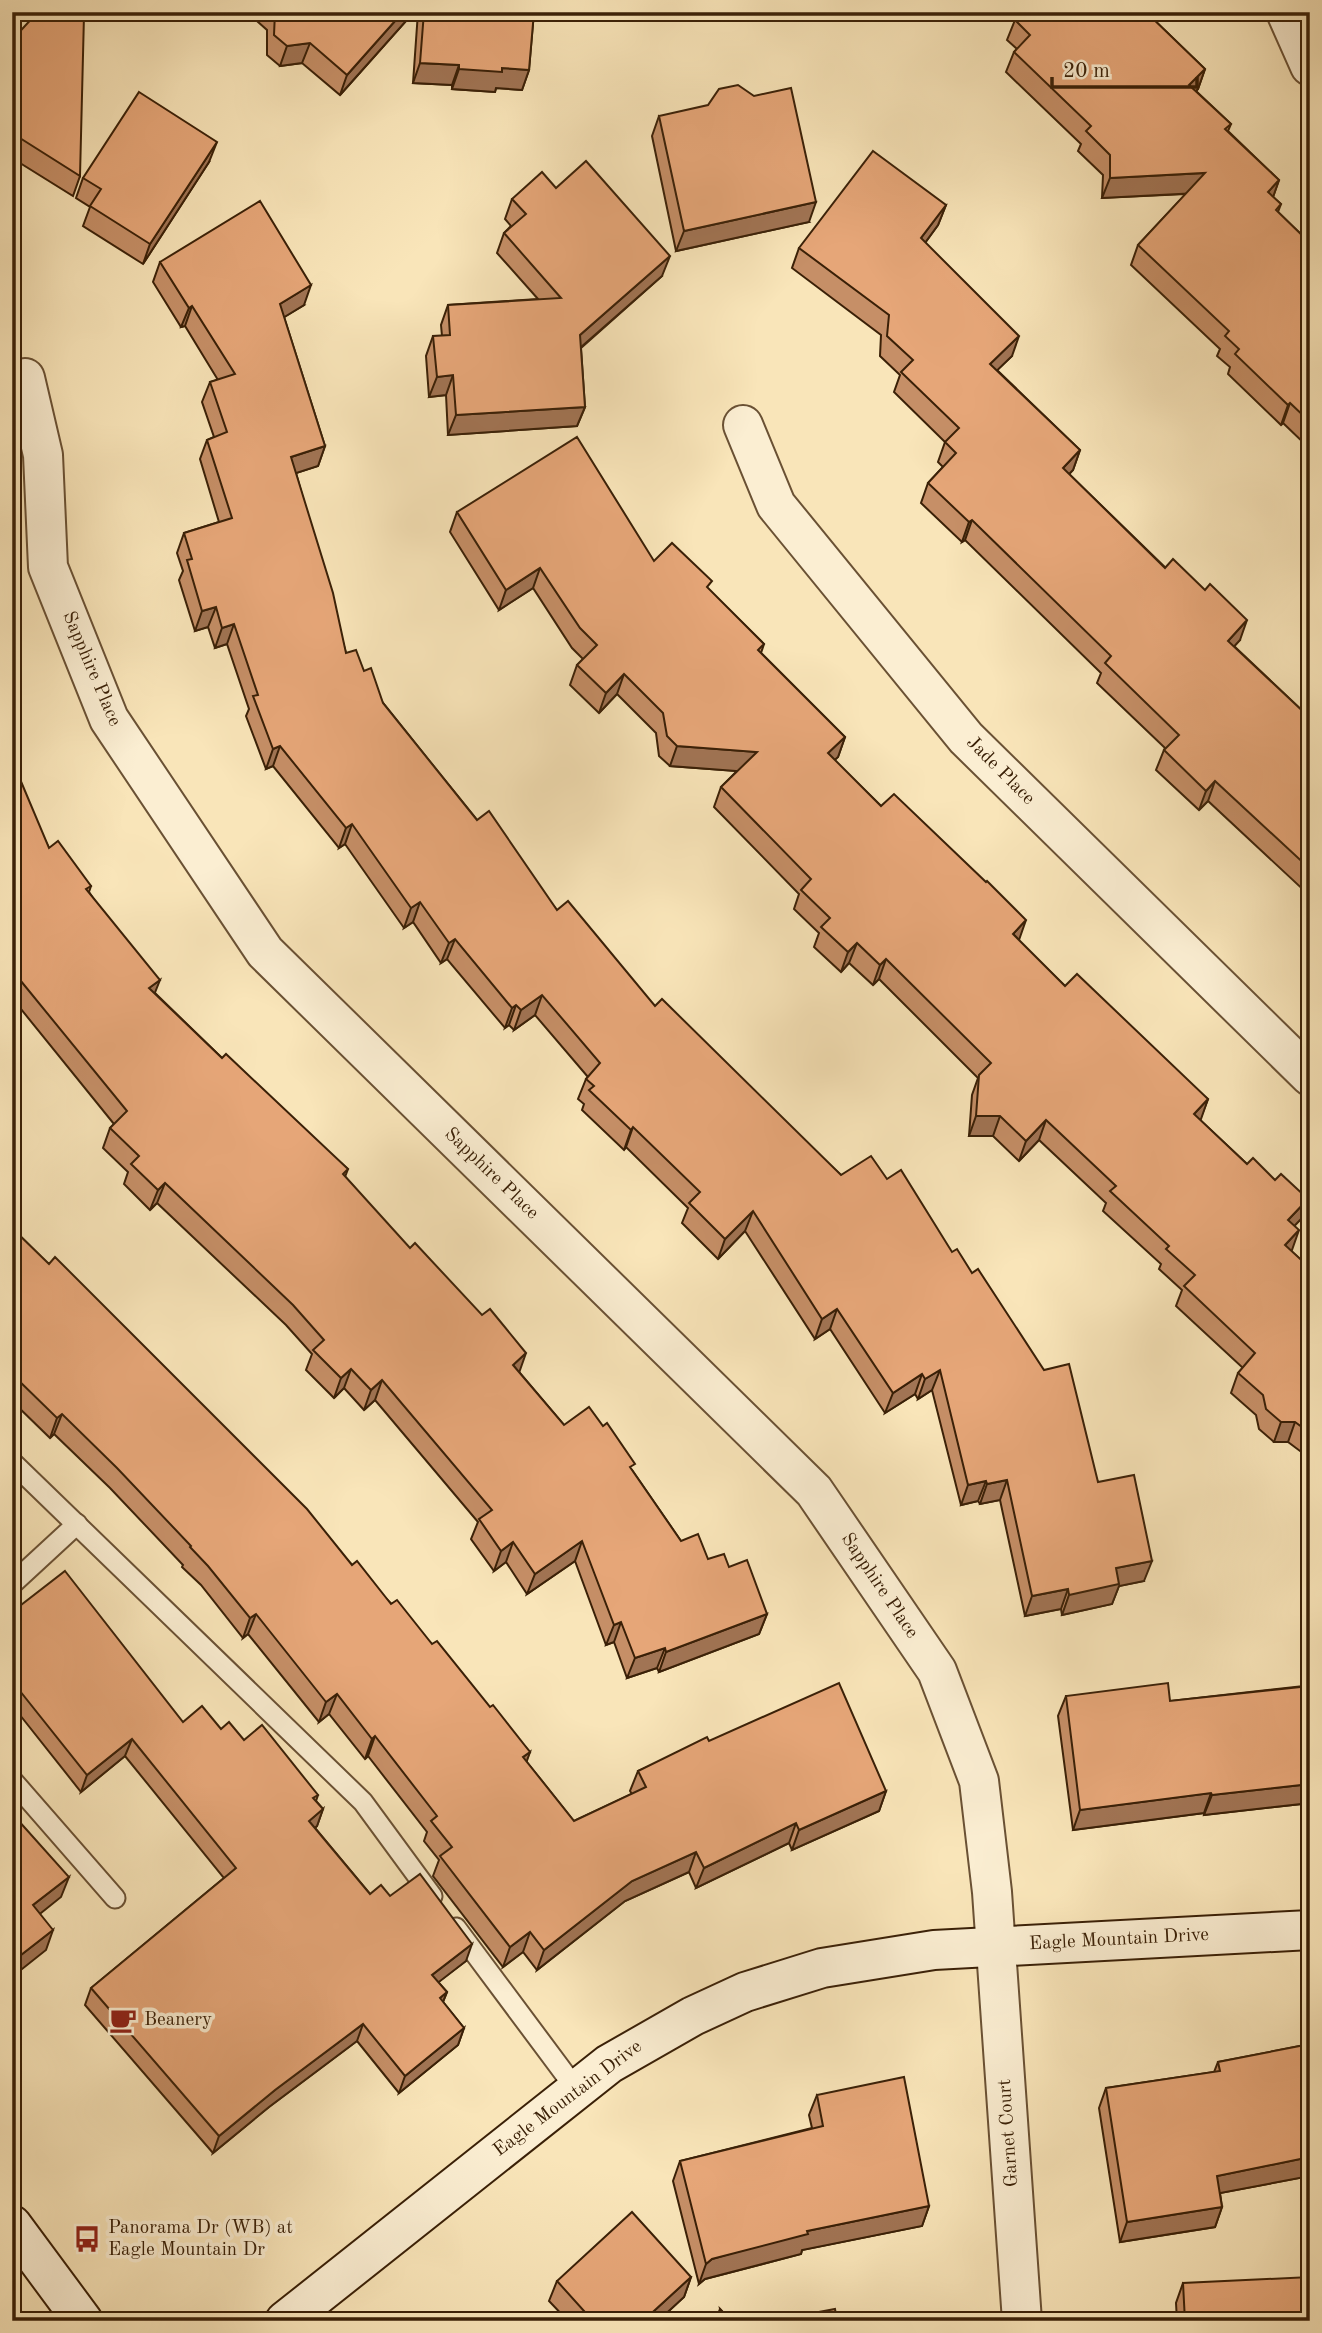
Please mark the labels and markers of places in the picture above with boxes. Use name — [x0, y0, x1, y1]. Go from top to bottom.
cafe icon: Beanery — [108, 2005, 138, 2035]
place label: Beanery — [144, 2011, 212, 2030]
place label: Panorama Dr (WB) at Eagle Mountain Dr — [108, 2218, 293, 2260]
bus stop icon: Panorama Dr (WB) at Eagle Mountain Dr — [72, 2224, 102, 2254]

